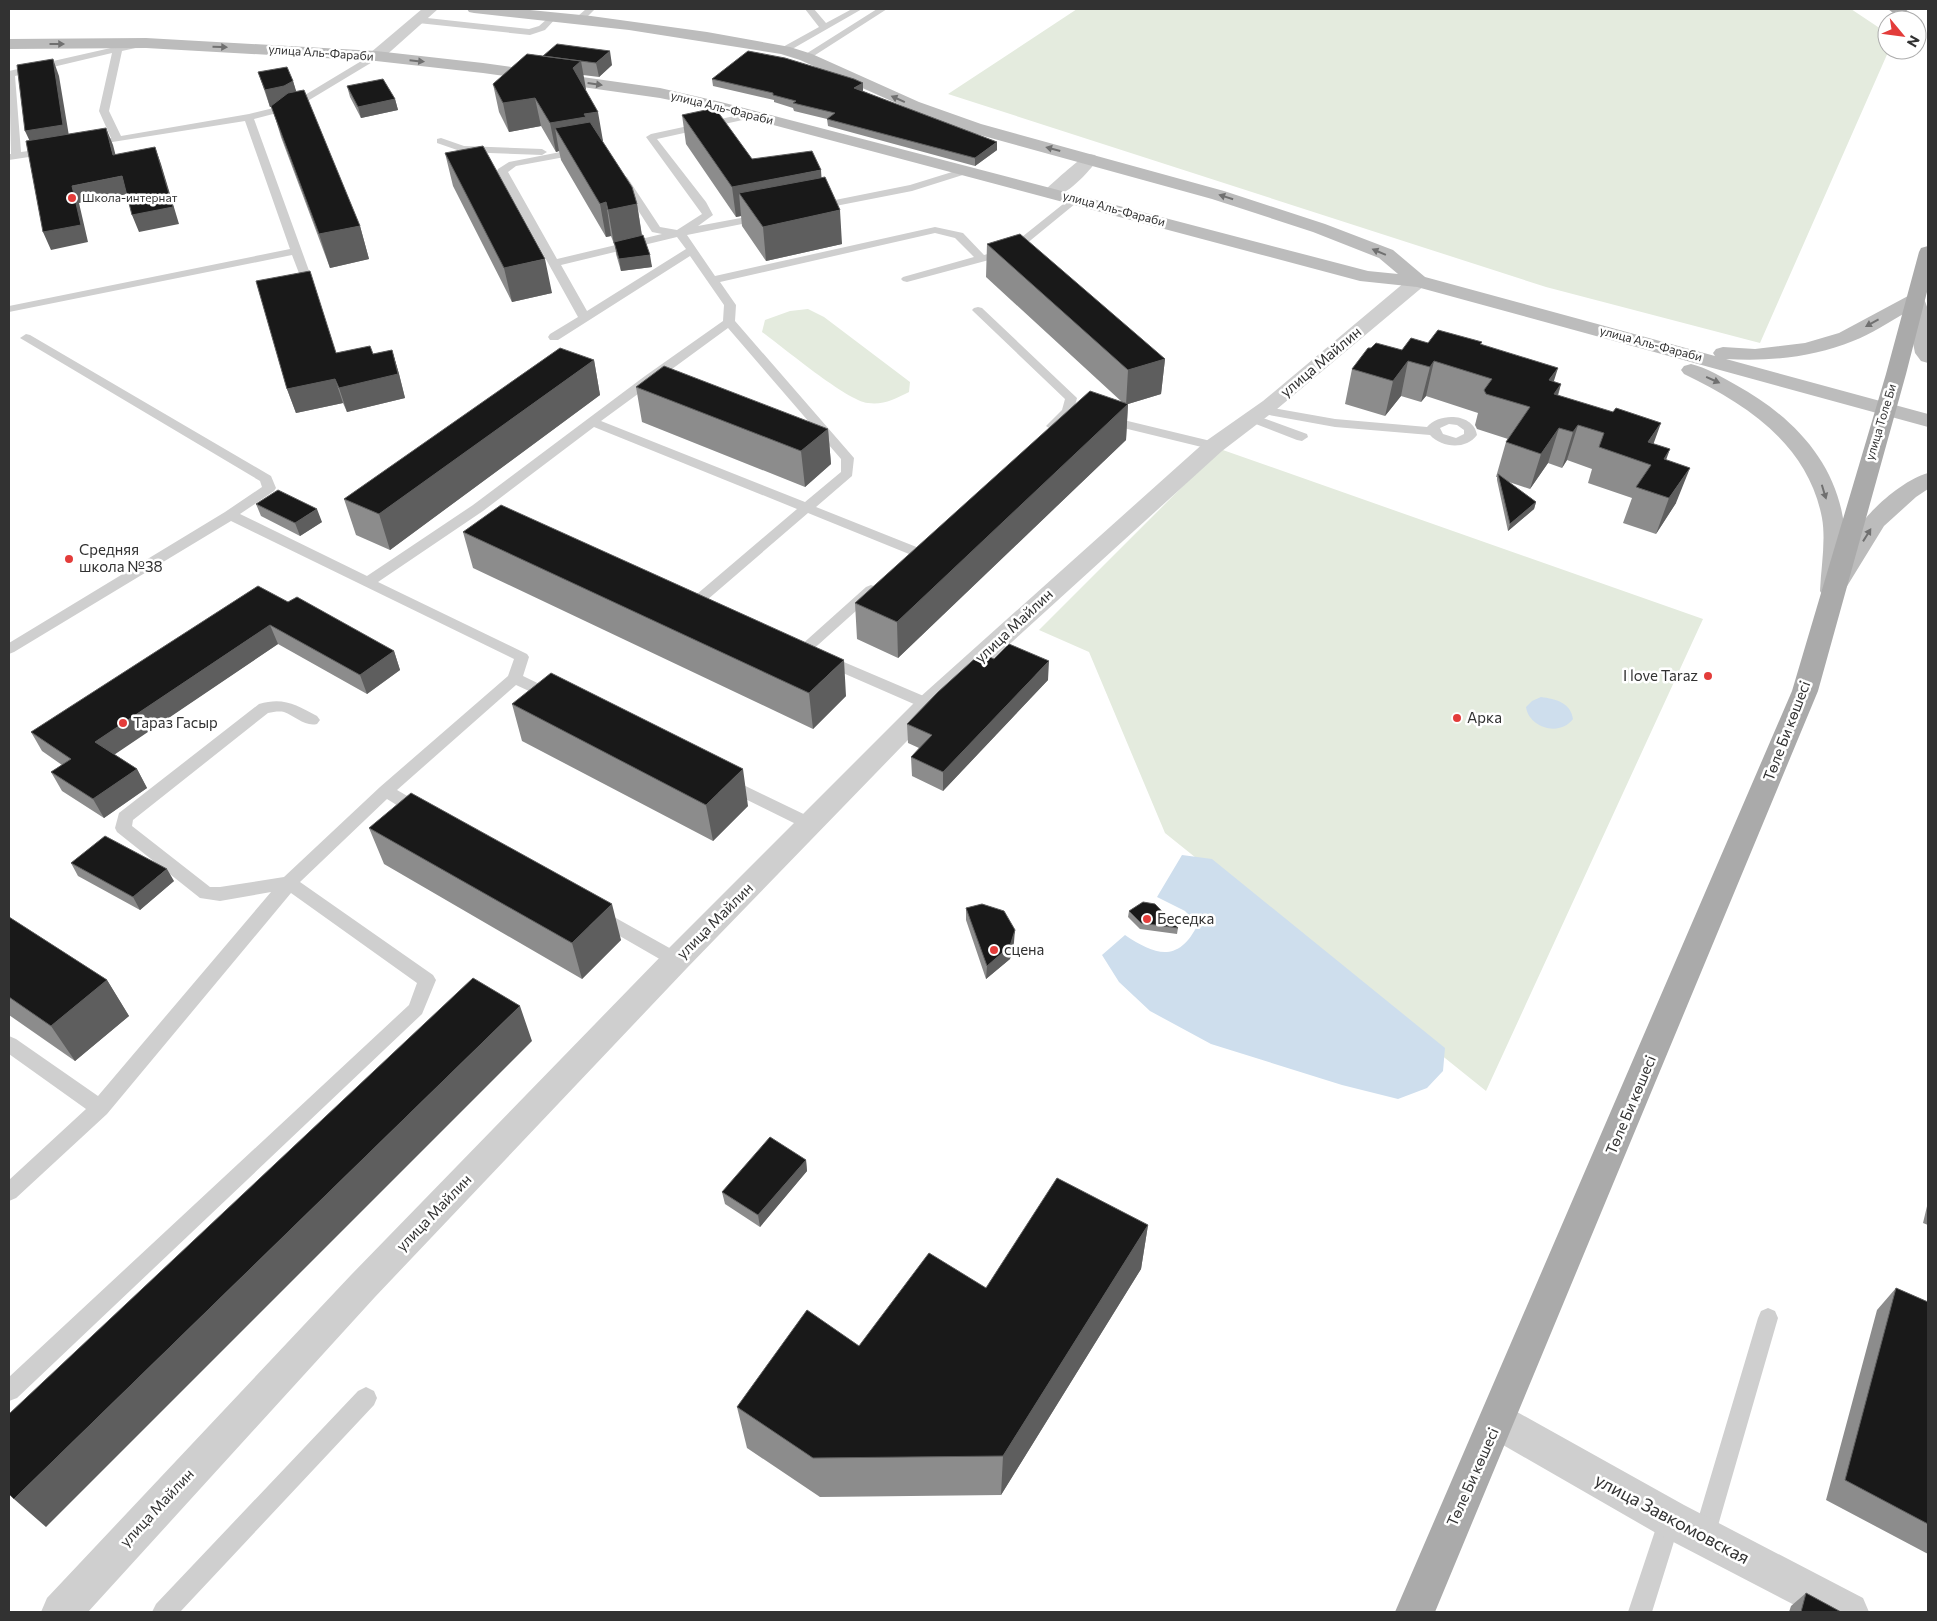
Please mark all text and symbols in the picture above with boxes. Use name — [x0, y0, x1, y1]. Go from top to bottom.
north arrow — [1877, 10, 1927, 60]
text: N — [1904, 33, 1924, 50]
one-way arrow — [50, 40, 66, 48]
street label: улица Аль-Фараби — [268, 41, 374, 63]
one-way arrow — [212, 43, 228, 51]
one-way arrow — [409, 57, 425, 65]
one-way arrow — [588, 80, 604, 88]
street label: улица Аль-Фараби — [669, 87, 775, 127]
one-way arrow — [891, 94, 905, 102]
one-way arrow — [1045, 145, 1060, 153]
street label: улица Аль-Фараби — [1062, 188, 1167, 228]
place label: Школа-интернат — [82, 190, 178, 204]
marker: Школа-интернат — [66, 192, 78, 204]
one-way arrow — [1218, 193, 1233, 201]
one-way arrow — [1372, 247, 1386, 255]
one-way arrow — [1865, 319, 1880, 327]
street label: улица Майлин — [1276, 322, 1365, 400]
street label: улица Аль-Фараби — [1599, 323, 1704, 363]
one-way arrow — [1706, 376, 1720, 384]
street label: улица Толе Би — [1862, 382, 1898, 461]
one-way arrow — [1821, 484, 1829, 499]
one-way arrow — [1862, 529, 1872, 542]
place label: Средняя школа №38 — [79, 540, 163, 575]
marker: Средняя школа №38 — [63, 553, 75, 565]
street label: улица Майлин — [970, 584, 1056, 666]
place label: I love Taraz — [1623, 666, 1698, 684]
marker: I love Taraz — [1702, 670, 1714, 682]
street label: Төле Би көшесі — [1759, 678, 1813, 783]
place label: Арка — [1467, 708, 1502, 726]
marker: Арка — [1451, 712, 1463, 724]
place label: Тараз Гасыр — [133, 713, 218, 731]
marker: Тараз Гасыр — [117, 717, 129, 729]
street label: улица Майлин — [672, 878, 756, 962]
place label: Беседка — [1157, 909, 1214, 927]
marker: Беседка — [1141, 913, 1153, 925]
place label: сцена — [1004, 940, 1044, 958]
marker: сцена — [988, 944, 1000, 956]
street label: Төле Би көшесі — [1601, 1052, 1659, 1157]
street label: улица Майлин — [392, 1170, 475, 1255]
street label: Төле Би көшесі — [1442, 1425, 1502, 1529]
street label: улица Майлин — [115, 1464, 197, 1550]
street label: улица Завкомовская — [1591, 1468, 1754, 1568]

